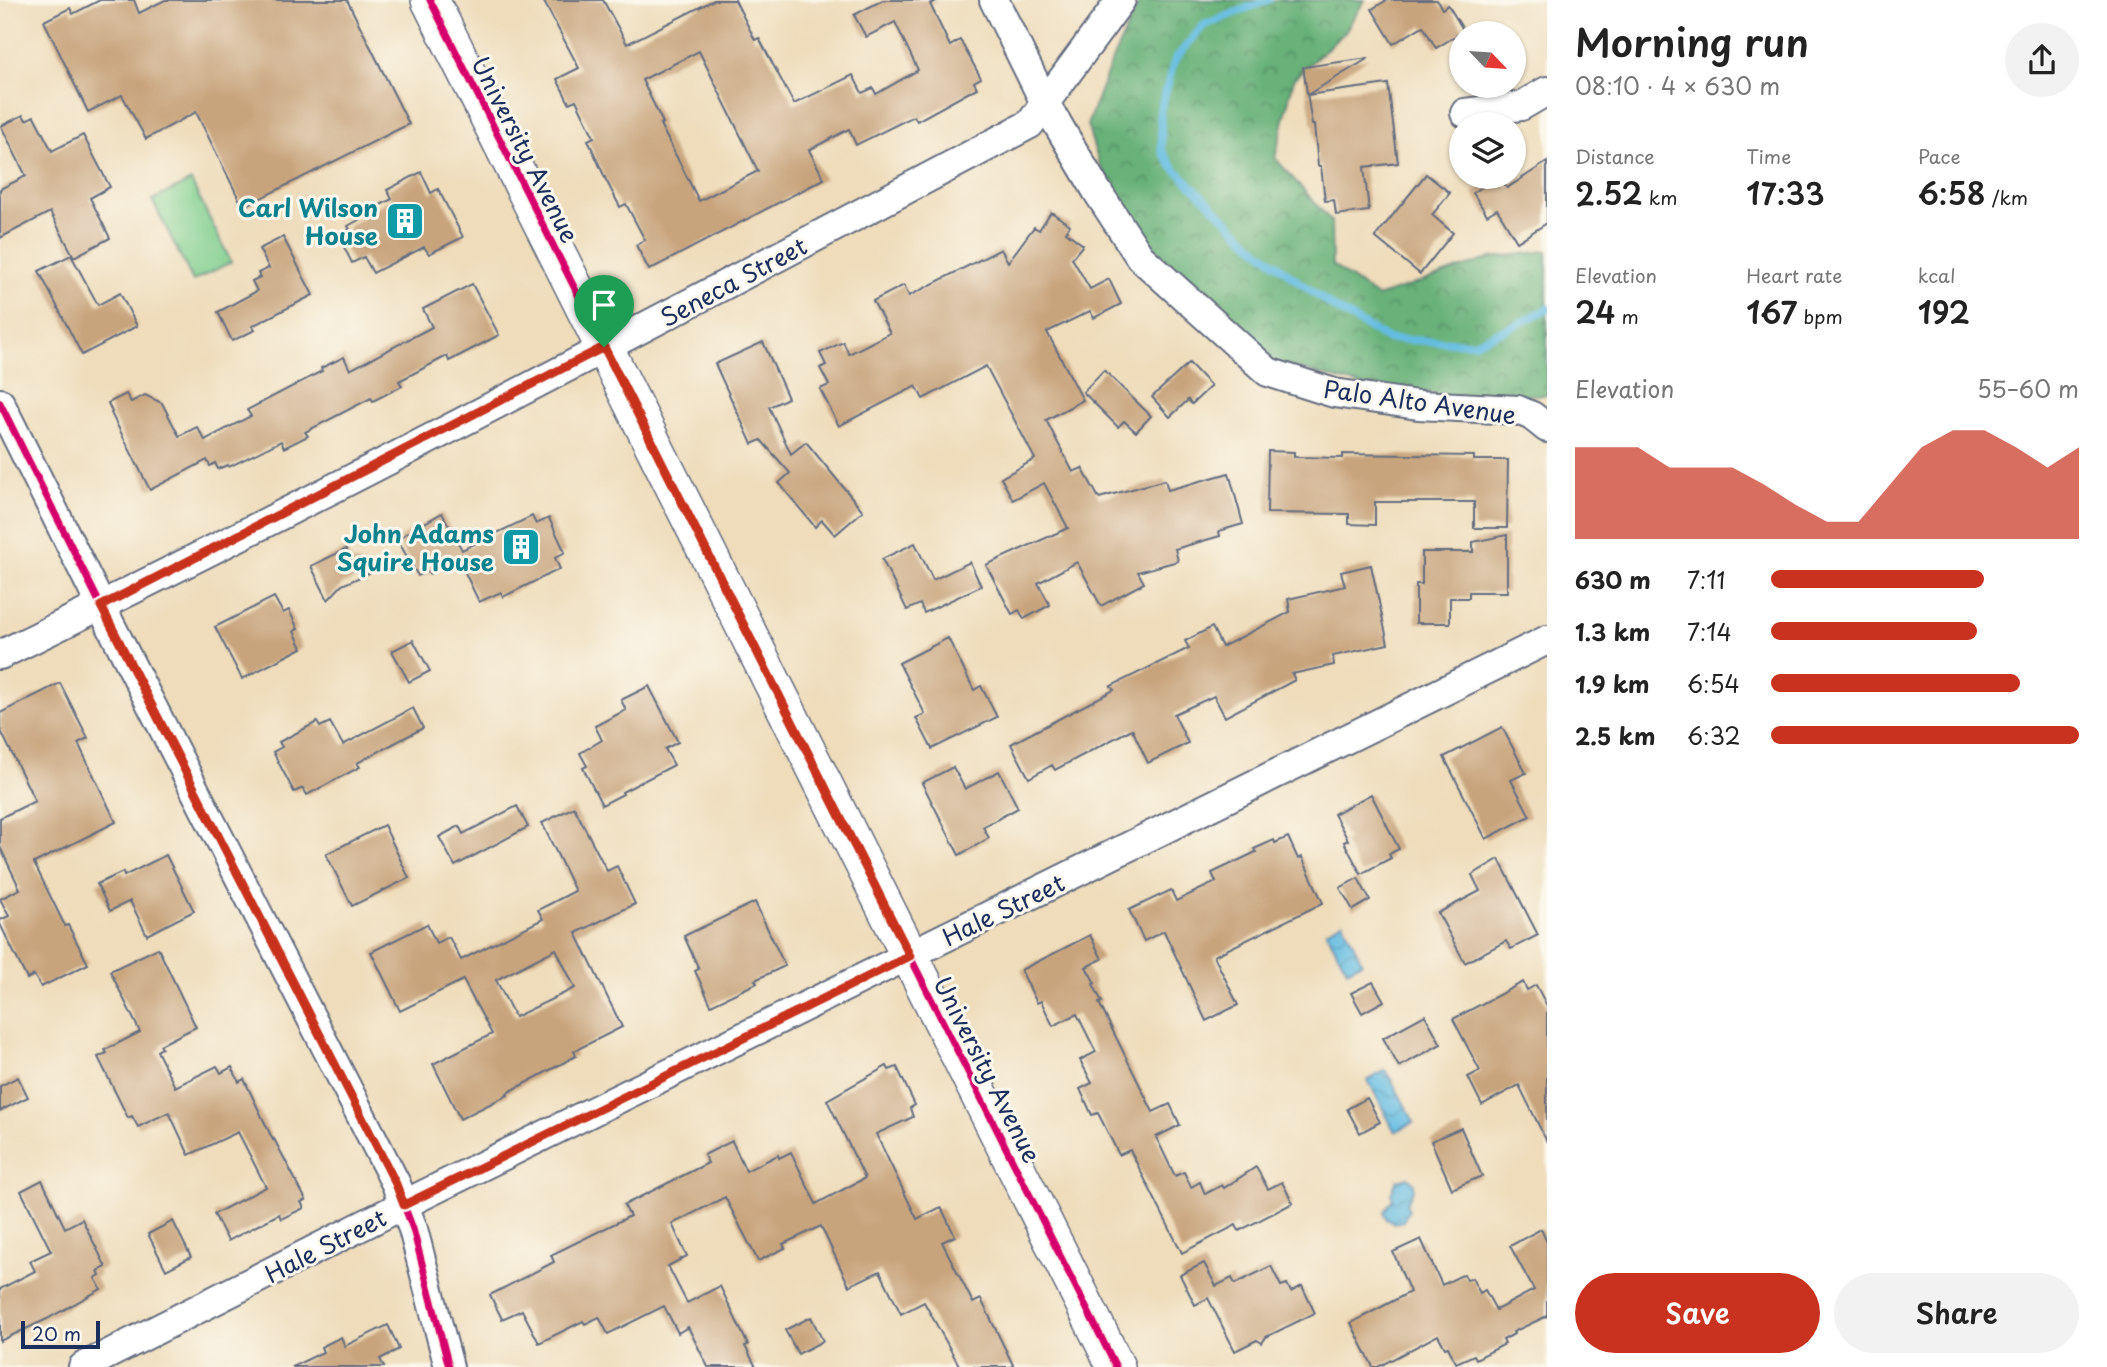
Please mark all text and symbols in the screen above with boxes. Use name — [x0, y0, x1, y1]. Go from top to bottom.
text: Morning run — [1575, 13, 1809, 70]
north arrow — [1449, 21, 1526, 98]
map controls — [1449, 21, 1526, 189]
button: share — [2005, 23, 2079, 97]
street label: University Avenue — [463, 50, 589, 248]
text: 08:10 · 4 × 630 m — [1575, 68, 1780, 103]
button: layers — [1449, 112, 1526, 189]
text: Distance — [1575, 142, 1655, 170]
text: Time — [1746, 142, 1791, 170]
text: Pace — [1918, 142, 1961, 170]
text: 2.52 — [1575, 170, 1643, 215]
text: 17:33 — [1746, 170, 1825, 215]
text: 6:58 — [1918, 170, 1986, 215]
text: km — [1643, 183, 1677, 211]
text: /km — [1986, 183, 2028, 211]
place label: Carl Wilson House — [238, 189, 378, 253]
building icon: Carl Wilson House — [384, 200, 426, 242]
street label: Seneca Street — [653, 227, 813, 335]
text: Elevation — [1575, 261, 1657, 289]
text: Heart rate — [1746, 261, 1842, 289]
text: kcal — [1918, 261, 1956, 289]
pin — [574, 275, 634, 347]
icon: arrive — [585, 286, 623, 324]
text: 24 — [1575, 289, 1615, 334]
text: 167 — [1746, 289, 1797, 334]
text: 192 — [1918, 289, 1970, 334]
text: m — [1615, 302, 1639, 330]
text: bpm — [1797, 302, 1843, 330]
street label: Palo Alto Avenue — [1321, 370, 1519, 432]
text: Elevation — [1575, 371, 1674, 406]
text: 55–60 m — [1977, 371, 2079, 406]
place label: John Adams Squire House — [337, 515, 494, 579]
building icon: John Adams Squire House — [500, 526, 542, 568]
text: 630 m — [1575, 562, 1651, 597]
text: 7:11 — [1687, 562, 1726, 597]
text: 1.3 km — [1575, 614, 1650, 649]
text: 7:14 — [1687, 614, 1732, 649]
text: 1.9 km — [1575, 666, 1649, 701]
text: 6:54 — [1687, 666, 1740, 701]
text: 2.5 km — [1575, 718, 1655, 753]
text: 6:32 — [1687, 718, 1741, 753]
street label: Hale Street — [936, 864, 1070, 954]
street label: University Avenue — [925, 970, 1051, 1168]
street label: Hale Street — [258, 1199, 392, 1291]
button: Save — [1575, 1273, 1820, 1353]
button: Share — [1834, 1273, 2079, 1353]
scale bar — [21, 1318, 100, 1350]
text: 20 m — [32, 1319, 81, 1347]

